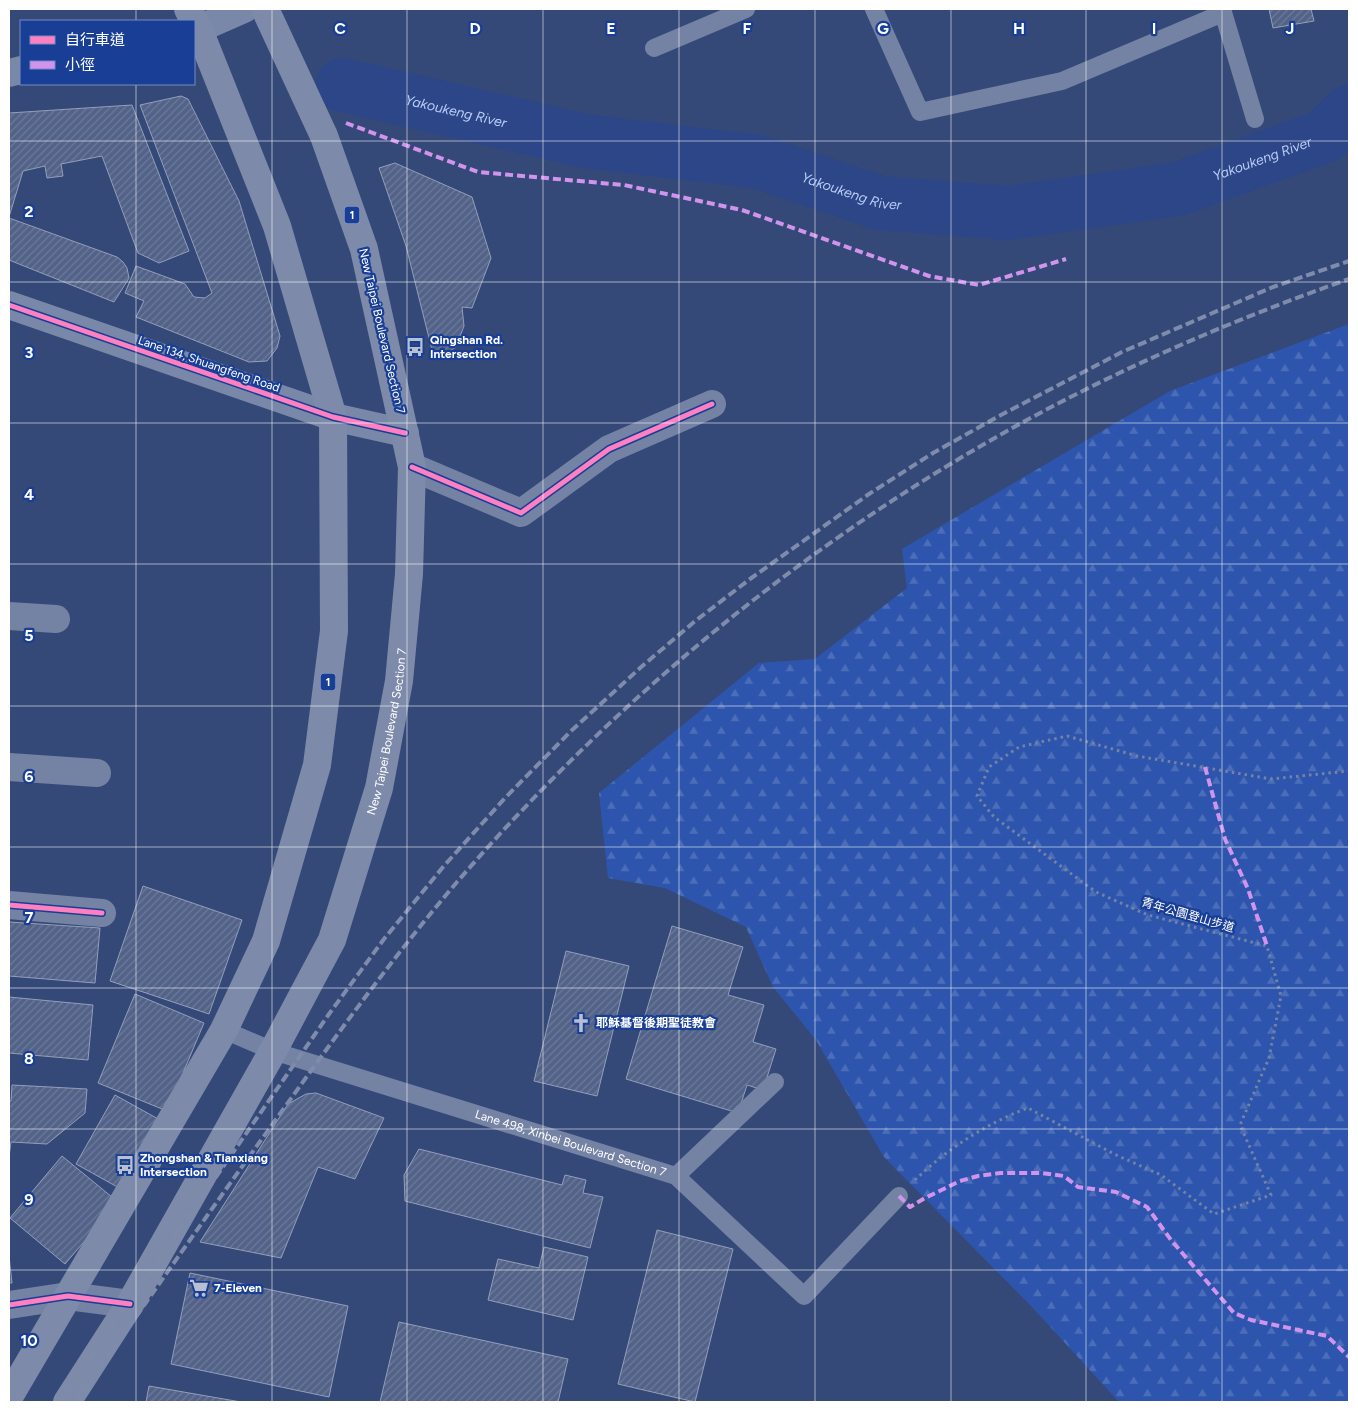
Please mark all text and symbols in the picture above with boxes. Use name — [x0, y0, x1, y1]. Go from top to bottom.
text: C — [334, 19, 346, 38]
text: D — [469, 19, 481, 38]
text: E — [606, 19, 616, 38]
text: F — [743, 19, 752, 38]
text: G — [877, 19, 889, 38]
text: H — [1013, 19, 1025, 38]
text: I — [1152, 19, 1156, 38]
text: J — [1286, 19, 1294, 38]
legend — [20, 20, 195, 85]
text: 自行車道 — [65, 31, 125, 49]
text: 小徑 — [65, 56, 95, 74]
water label: Yakoukeng River — [404, 91, 510, 131]
water label: Yakoukeng River — [1210, 133, 1315, 184]
water label: Yakoukeng River — [799, 169, 903, 213]
text: 2 — [24, 202, 34, 221]
road number: 1 — [344, 206, 360, 224]
street label: New Taipei Boulevard Section 7 — [356, 247, 408, 416]
street label: Lane 134, Shuangfeng Road — [136, 333, 282, 395]
place label: Qingshan Rd. Intersection — [430, 333, 503, 361]
bus stop icon: Qingshan Rd. Intersection — [404, 336, 426, 358]
text: 3 — [25, 343, 34, 362]
text: 4 — [24, 485, 34, 504]
text: 5 — [24, 626, 34, 645]
street label: New Taipei Boulevard Section 7 — [364, 647, 409, 817]
road number: 1 — [320, 674, 336, 690]
text: 6 — [24, 767, 34, 786]
street label: 青年公園登山步道 — [1140, 895, 1236, 935]
text: 7 — [25, 908, 34, 927]
church icon: 耶穌基督後期聖徒教會 — [570, 1012, 592, 1034]
place label: 耶穌基督後期聖徒教會 — [596, 1016, 716, 1030]
text: 8 — [24, 1049, 34, 1068]
street label: Lane 498, Xinbei Boulevard Section 7 — [473, 1107, 669, 1180]
place label: Zhongshan & Tianxiang Intersection — [140, 1151, 268, 1179]
bus stop icon: Zhongshan & Tianxiang Intersection — [114, 1154, 136, 1176]
text: 9 — [24, 1190, 34, 1209]
supermarket icon: 7-Eleven — [188, 1277, 210, 1299]
place label: 7-Eleven — [214, 1281, 262, 1295]
text: 10 — [20, 1331, 38, 1350]

